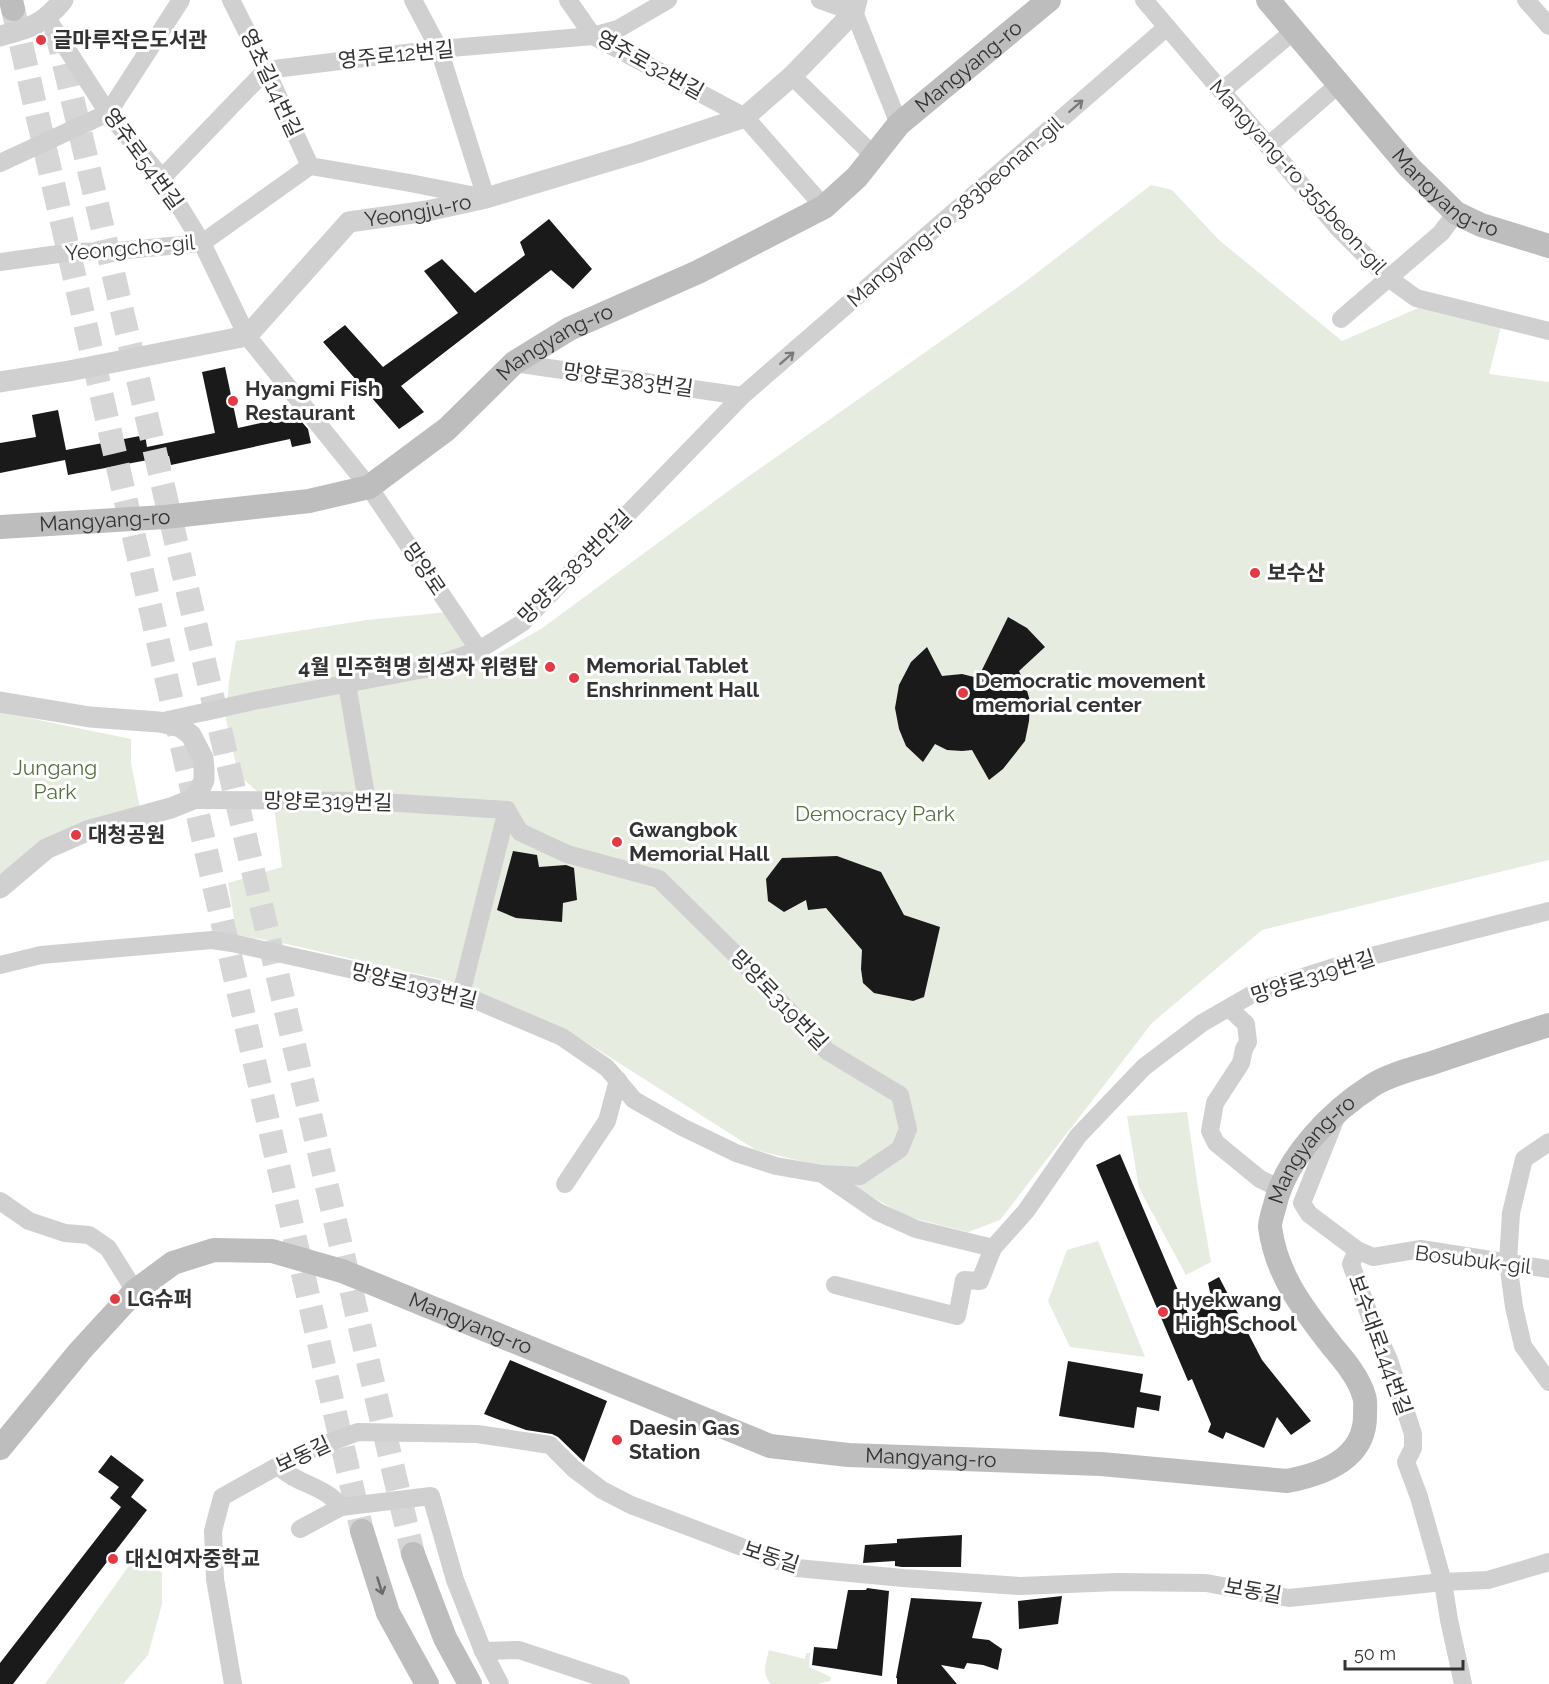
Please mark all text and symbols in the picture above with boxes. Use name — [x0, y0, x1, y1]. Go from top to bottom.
street label: Mangyang-ro — [910, 15, 1027, 118]
street label: 영초길14번길 — [235, 24, 308, 141]
street label: 영주로32번길 — [592, 25, 708, 104]
place label: 글마루작은도서관 — [53, 27, 208, 52]
marker: 글마루작은도서관 — [34, 33, 48, 47]
street label: 영주로12번길 — [337, 36, 455, 73]
street label: Mangyang-ro 355beon-gil — [1205, 74, 1392, 279]
one-way arrow — [1068, 99, 1083, 113]
street label: 영주로54번길 — [98, 103, 189, 214]
street label: Mangyang-ro 383beonan-gil — [842, 111, 1068, 312]
street label: Mangyang-ro — [1387, 143, 1502, 242]
street label: Yeongju-ro — [363, 189, 473, 232]
street label: Yeongcho-gil — [64, 229, 196, 266]
street label: Mangyang-ro — [491, 298, 617, 385]
one-way arrow — [779, 351, 794, 365]
street label: 망양로383번길 — [561, 358, 695, 401]
place label: Hyangmi Fish Restaurant — [245, 376, 380, 425]
marker: Hyangmi Fish Restaurant — [226, 394, 240, 408]
street label: Mangyang-ro — [39, 504, 171, 537]
street label: 망양로383번안길 — [512, 504, 637, 629]
street label: 망양로 — [398, 538, 451, 600]
place label: 보수산 — [1267, 560, 1325, 585]
marker: 보수산 — [1248, 566, 1262, 580]
place label: Memorial Tablet Enshrinment Hall — [586, 653, 760, 702]
place label: 4월 민주혁명 희생자 위령탑 — [298, 654, 538, 679]
marker: 4월 민주혁명 희생자 위령탑 — [543, 660, 557, 674]
place label: Democratic movement memorial center — [975, 668, 1206, 717]
marker: Memorial Tablet Enshrinment Hall — [567, 671, 581, 685]
marker: Democratic movement memorial center — [956, 686, 970, 700]
park label: Jungang Park — [13, 755, 97, 804]
street label: 망양로319번길 — [263, 788, 393, 815]
park label: Democracy Park — [795, 801, 955, 826]
place label: Gwangbok Memorial Hall — [629, 817, 770, 866]
place label: 대청공원 — [88, 822, 165, 847]
marker: 대청공원 — [69, 828, 83, 842]
marker: Gwangbok Memorial Hall — [610, 835, 624, 849]
street label: 망양로319번길 — [726, 945, 833, 1055]
street label: 망양로319번길 — [1248, 945, 1378, 1008]
street label: 망양로193번길 — [348, 958, 480, 1013]
street label: Mangyang-ro — [1263, 1089, 1360, 1207]
street label: Bosubuk-gil — [1414, 1240, 1533, 1279]
street label: 보수대로144번길 — [1343, 1271, 1417, 1419]
place label: LG슈퍼 — [127, 1286, 193, 1311]
street label: Mangyang-ro — [405, 1287, 536, 1359]
place label: Hyekwang High School — [1175, 1287, 1297, 1336]
marker: LG슈퍼 — [108, 1292, 122, 1306]
marker: Hyekwang High School — [1156, 1305, 1170, 1319]
place label: Daesin Gas Station — [629, 1415, 740, 1464]
street label: 보동길 — [271, 1431, 334, 1478]
marker: Daesin Gas Station — [610, 1433, 624, 1447]
street label: Mangyang-ro — [865, 1443, 997, 1472]
street label: 보동길 — [740, 1536, 803, 1577]
place label: 대신여자중학교 — [125, 1546, 260, 1571]
marker: 대신여자중학교 — [106, 1552, 120, 1566]
street label: 보동길 — [1222, 1573, 1284, 1608]
one-way arrow — [375, 1576, 386, 1595]
scale bar — [1345, 1633, 1464, 1671]
text: 50 m — [1354, 1643, 1396, 1664]

